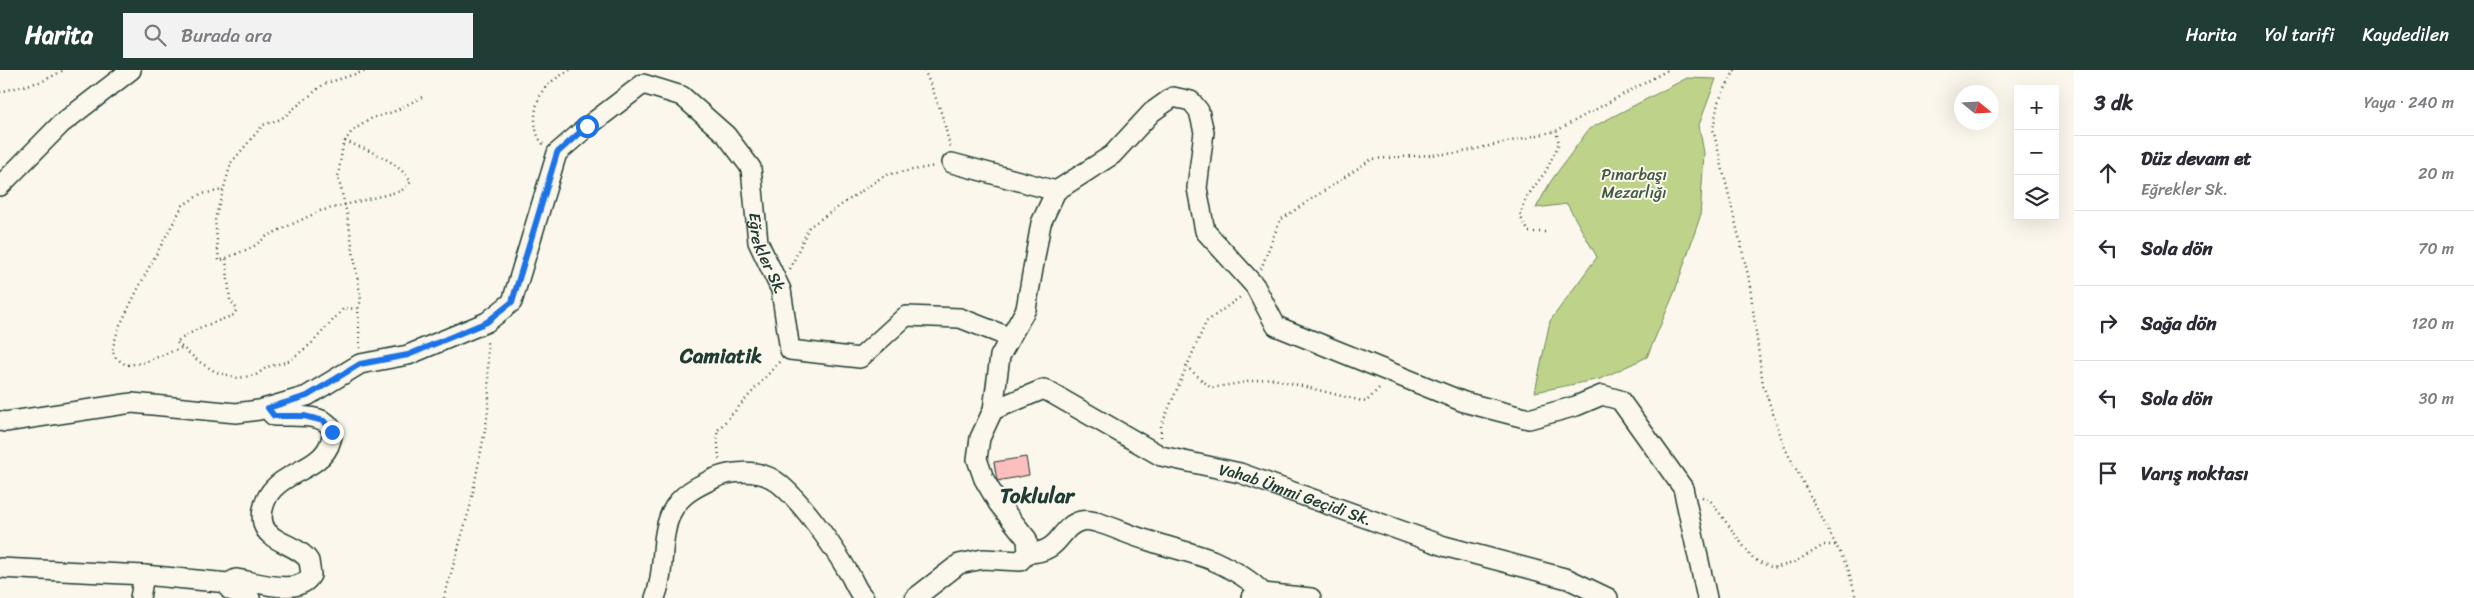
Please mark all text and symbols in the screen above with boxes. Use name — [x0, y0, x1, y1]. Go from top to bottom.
search box — [123, 13, 473, 58]
text: Harita — [25, 14, 93, 56]
text: Burada ara — [181, 19, 272, 52]
text: Harita — [2186, 19, 2237, 51]
text: Yol tarifi — [2265, 19, 2334, 51]
text: Kaydedilen — [2362, 19, 2449, 51]
icon: search — [141, 21, 169, 49]
text: 3 dk — [2094, 84, 2133, 122]
north arrow — [1954, 85, 1999, 130]
map controls — [2014, 85, 2059, 220]
button: + — [2014, 85, 2059, 130]
text: Yaya · 240 m — [2364, 88, 2454, 117]
route start — [576, 115, 599, 138]
button: − — [2014, 130, 2059, 175]
text: Düz devam et — [2141, 142, 2252, 175]
icon: ahead — [2094, 159, 2122, 187]
text: 20 m — [2418, 159, 2454, 188]
park label: Pınarbaşı Mezarlığı — [1601, 160, 1667, 207]
button: layers — [2014, 175, 2059, 220]
text: Eğrekler Sk. — [2141, 175, 2228, 204]
street label: Eğrekler Sk. — [740, 211, 796, 297]
text: Sola dön — [2141, 232, 2212, 265]
icon: left — [2094, 234, 2122, 262]
text: 70 m — [2418, 234, 2454, 263]
text: Sağa dön — [2141, 307, 2216, 340]
icon: right — [2094, 309, 2122, 337]
text: 120 m — [2411, 309, 2454, 338]
district label: Camiatik — [679, 337, 762, 375]
text: Sola dön — [2141, 382, 2212, 415]
icon: left — [2094, 384, 2122, 412]
text: 30 m — [2419, 384, 2454, 413]
route end — [321, 421, 344, 444]
street label: Vahab Ümmi Geçidi Sk. — [1216, 455, 1376, 534]
text: Varış noktası — [2141, 457, 2248, 490]
icon: arrive — [2094, 459, 2122, 487]
district label: Toklular — [1000, 477, 1076, 515]

